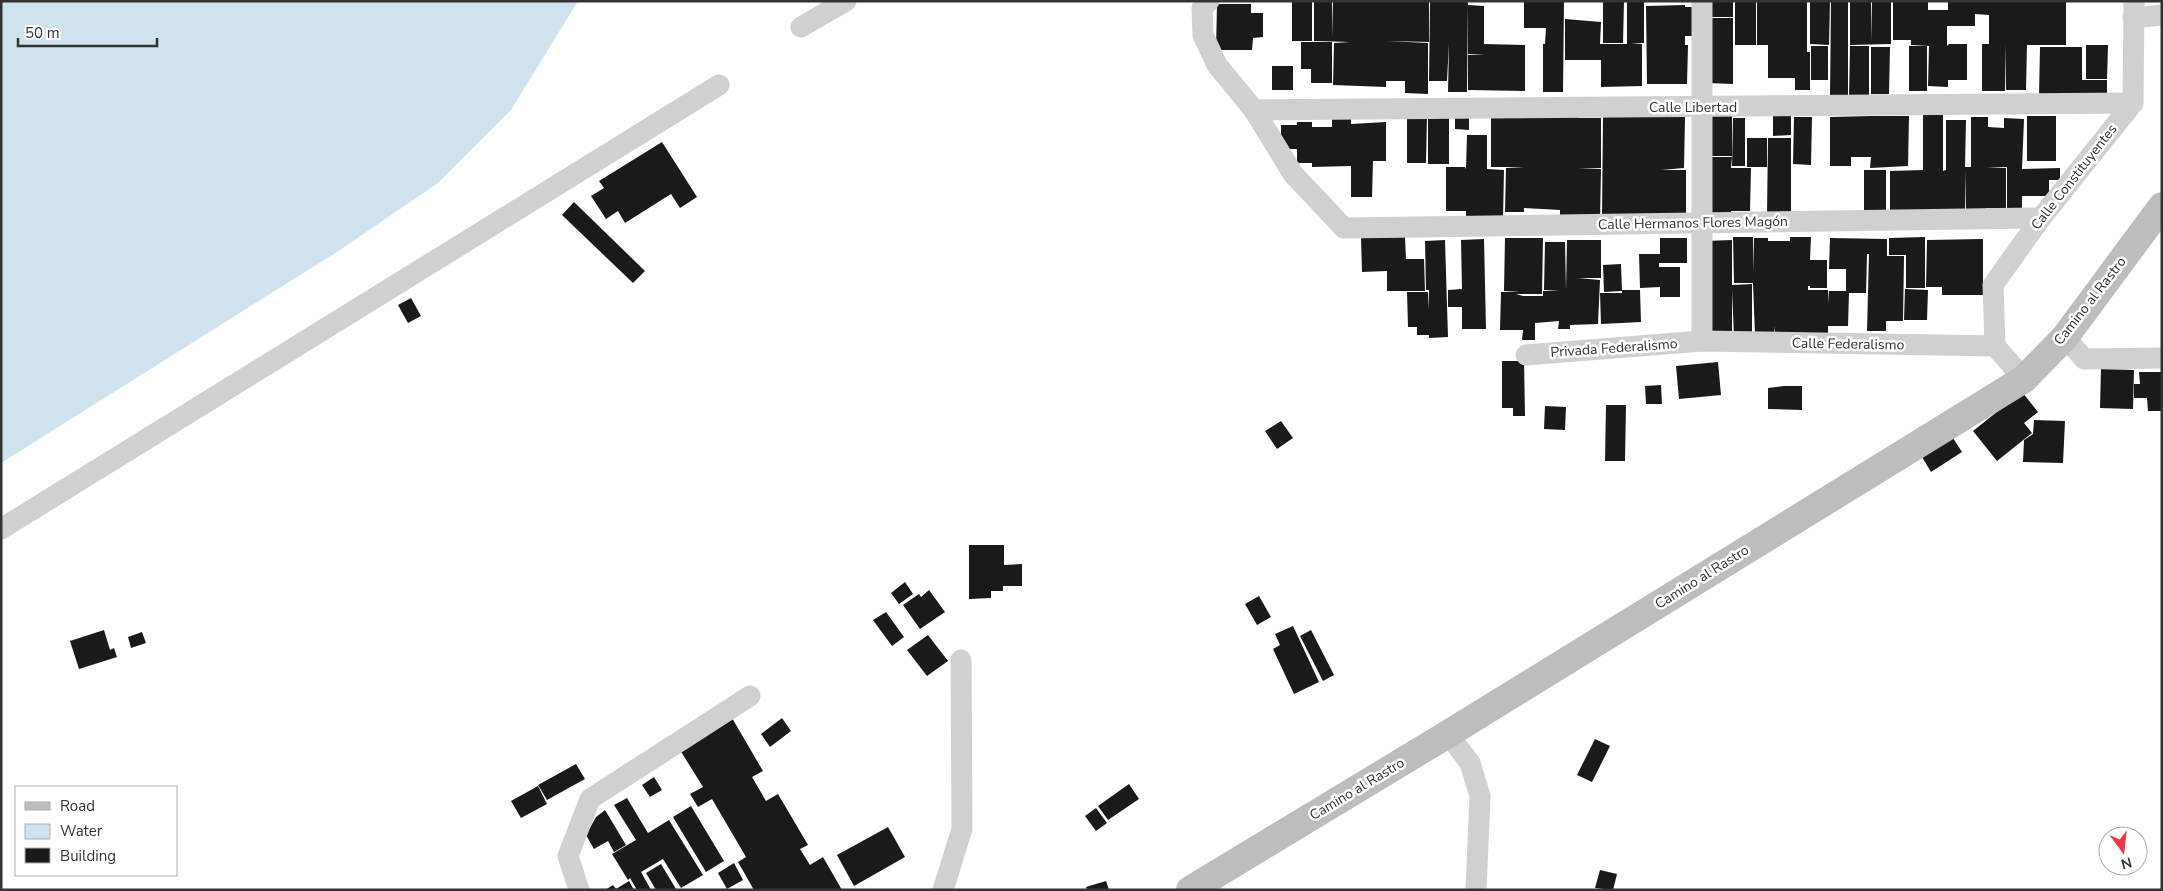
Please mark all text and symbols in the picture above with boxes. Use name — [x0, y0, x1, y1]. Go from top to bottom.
scale bar — [18, 15, 156, 47]
text: 50 m — [25, 23, 60, 43]
street label: Calle Libertad — [1649, 98, 1737, 117]
street label: Calle Constituyentes — [2027, 120, 2122, 234]
street label: Calle Hermanos Flores Magón — [1598, 212, 1788, 234]
street label: Camino al Rastro — [2049, 253, 2131, 349]
street label: Privada Federalismo — [1550, 334, 1678, 362]
street label: Calle Federalismo — [1792, 334, 1905, 354]
street label: Camino al Rastro — [1651, 540, 1753, 614]
street label: Camino al Rastro — [1306, 753, 1408, 825]
legend — [15, 786, 178, 876]
text: Road — [60, 796, 95, 816]
text: Water — [60, 821, 103, 841]
north arrow — [2098, 826, 2148, 876]
text: Building — [60, 846, 116, 866]
text: N — [2119, 853, 2134, 874]

